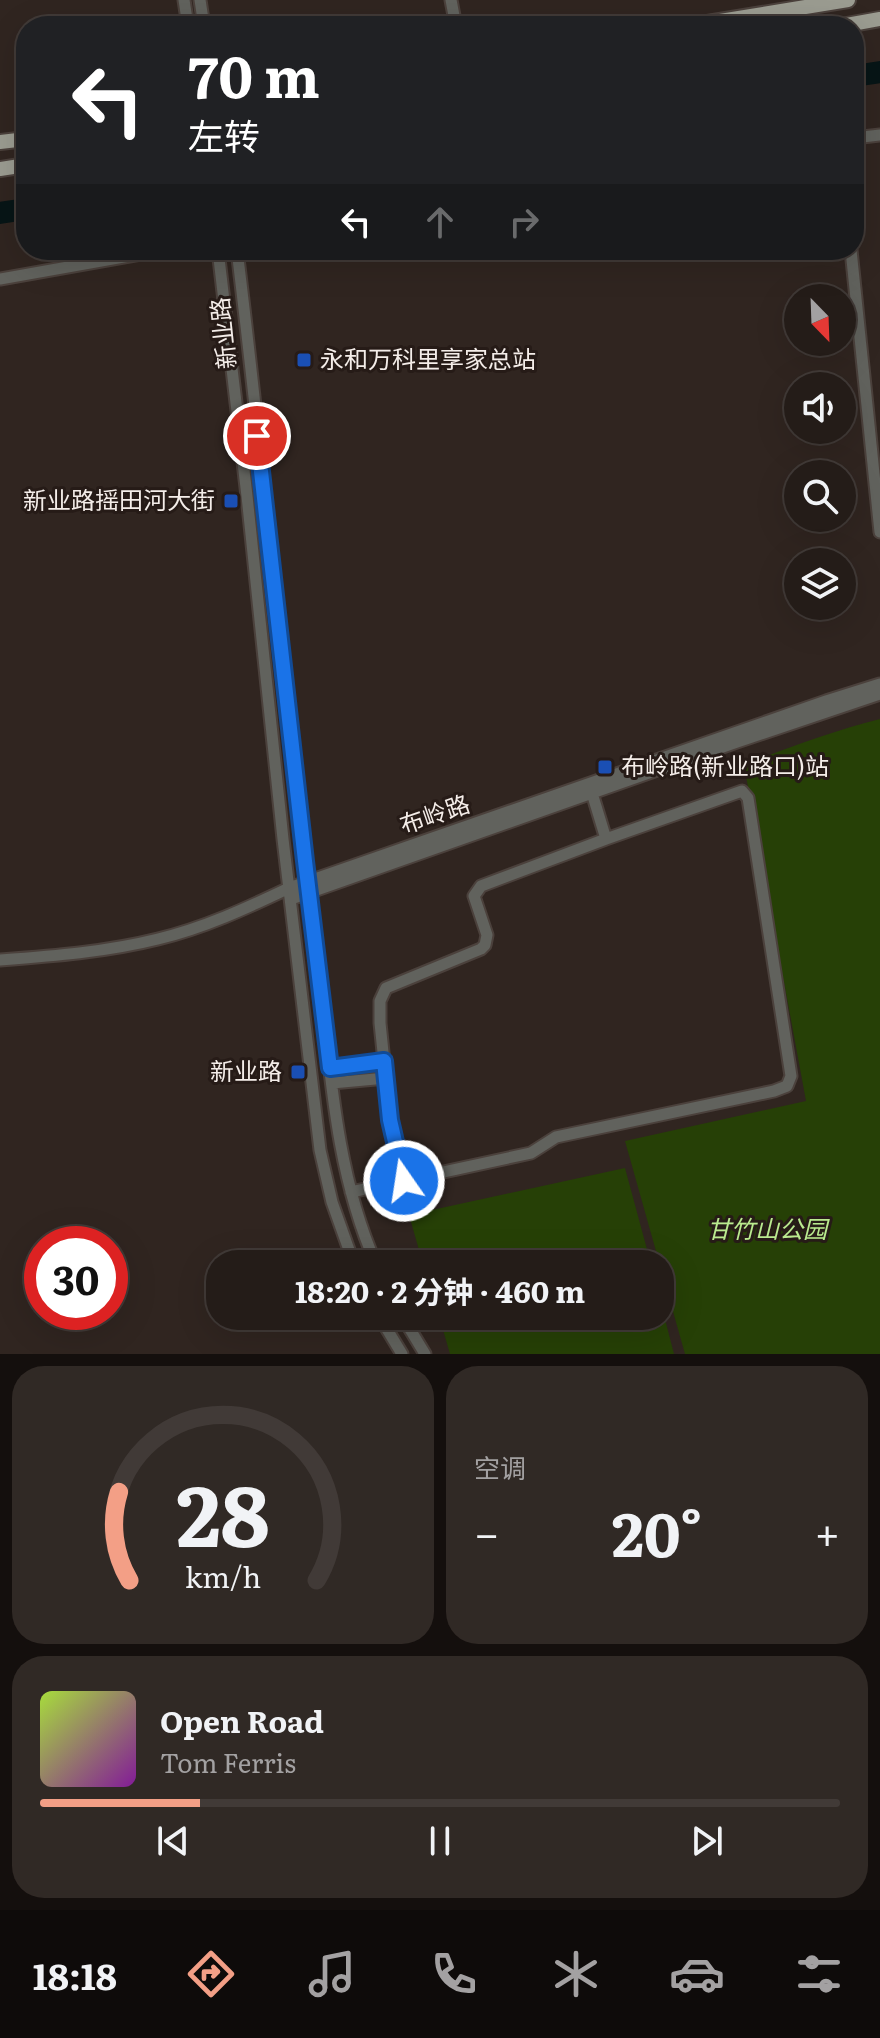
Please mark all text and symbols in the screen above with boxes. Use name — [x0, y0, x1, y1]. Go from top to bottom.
text: 70 m — [188, 32, 320, 115]
icon: left — [56, 48, 160, 152]
text: 左转 — [188, 108, 260, 161]
icon: left — [334, 200, 378, 244]
icon: ahead — [418, 200, 462, 244]
icon: right — [502, 200, 546, 244]
north arrow — [784, 284, 856, 356]
map controls — [784, 284, 856, 620]
street label: 新业路 — [200, 296, 243, 371]
place label: 永和万科里享家总站 — [320, 340, 536, 375]
marker: 永和万科里享家总站 — [295, 351, 313, 369]
button: sound — [784, 372, 856, 444]
pin — [223, 402, 291, 470]
icon: arrive — [235, 414, 279, 458]
button: search — [784, 460, 856, 532]
place label: 新业路摇田河大街 — [23, 481, 215, 516]
marker: 新业路摇田河大街 — [222, 492, 240, 510]
button: layers — [784, 548, 856, 620]
place label: 布岭路(新业路口)站 — [621, 747, 829, 782]
marker: 布岭路(新业路口)站 — [596, 758, 614, 776]
street label: 布岭路 — [394, 784, 474, 841]
place label: 新业路 — [210, 1052, 282, 1087]
marker: 新业路 — [289, 1063, 307, 1081]
position arrow — [362, 1139, 446, 1223]
park label: 甘竹山公园 — [707, 1210, 830, 1245]
speed limit sign: 30 — [24, 1226, 128, 1330]
text: 18:20 · 2 分钟 · 460 m — [295, 1268, 585, 1312]
text: 空调 — [474, 1447, 526, 1486]
text: 28 — [176, 1449, 270, 1573]
text: 20° — [612, 1486, 702, 1575]
text: − — [474, 1498, 500, 1564]
text: + — [814, 1498, 840, 1564]
text: km/h — [185, 1554, 261, 1597]
text: Open Road — [160, 1698, 324, 1742]
text: Tom Ferris — [160, 1742, 296, 1781]
icon: previous — [151, 1819, 195, 1863]
icon: pause — [418, 1819, 462, 1863]
icon: next — [685, 1819, 729, 1863]
icon: directions — [183, 1946, 239, 2002]
icon: music — [304, 1946, 360, 2002]
icon: phone — [426, 1946, 482, 2002]
icon: climate — [548, 1946, 604, 2002]
icon: car — [669, 1946, 725, 2002]
icon: filters — [791, 1946, 847, 2002]
text: 18:18 — [33, 1948, 117, 2001]

